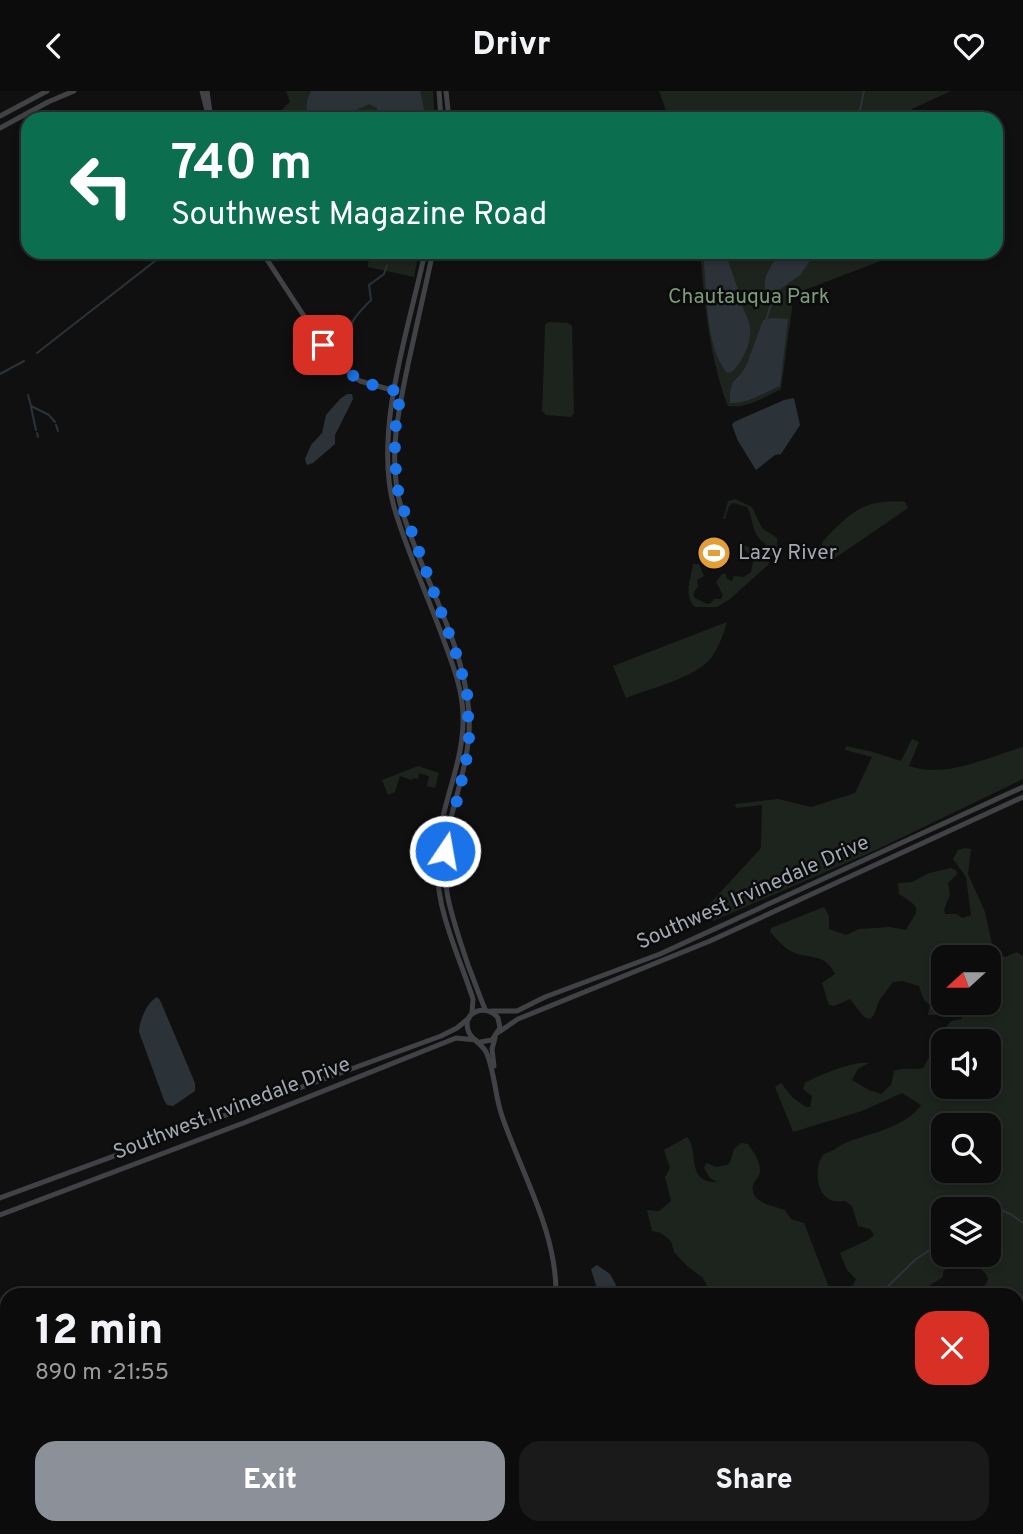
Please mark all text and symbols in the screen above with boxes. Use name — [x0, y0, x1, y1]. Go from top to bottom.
text: Drivr — [473, 26, 550, 66]
icon: back — [35, 27, 73, 65]
icon: heart — [950, 27, 988, 65]
text: 740 m — [171, 135, 312, 197]
icon: left — [56, 140, 147, 231]
text: Southwest Magazine Road — [171, 196, 547, 236]
park label: Chautauqua Park — [668, 284, 830, 311]
pin — [293, 315, 353, 375]
icon: arrive — [304, 326, 342, 364]
sports icon: Lazy River — [695, 534, 733, 572]
place label: Lazy River — [738, 540, 837, 567]
position arrow — [408, 814, 482, 888]
street label: Southwest Irvinedale Drive — [632, 829, 874, 957]
north arrow — [931, 945, 1001, 1015]
map controls — [931, 945, 1001, 1267]
button: sound — [931, 1029, 1001, 1099]
street label: Southwest Irvinedale Drive — [110, 1051, 354, 1167]
button: search — [931, 1113, 1001, 1183]
button: layers — [931, 1197, 1001, 1267]
text: 12 min — [35, 1306, 163, 1359]
button: close — [915, 1311, 989, 1385]
text: 890 m · 21:55 — [35, 1359, 169, 1388]
button: Exit — [35, 1441, 505, 1521]
button: Share — [519, 1441, 989, 1521]

